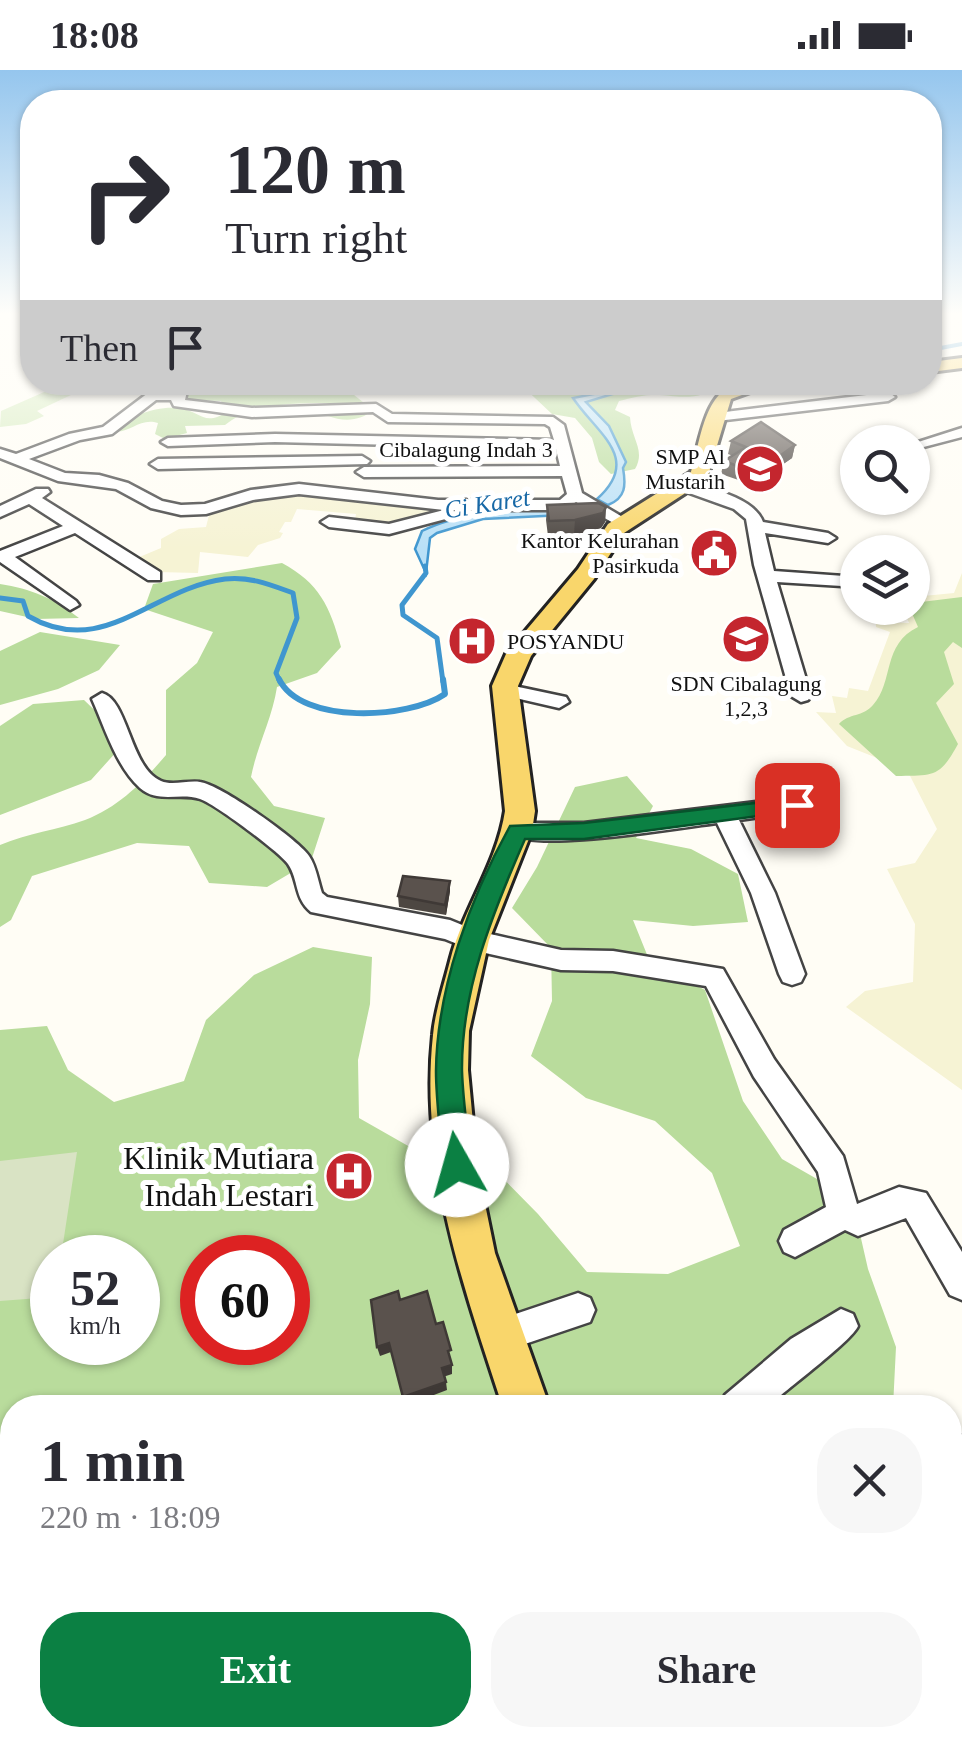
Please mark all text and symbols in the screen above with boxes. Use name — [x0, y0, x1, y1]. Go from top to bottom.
text: 18:08 — [50, 14, 139, 56]
icon: right — [60, 130, 190, 260]
text: 120 m — [225, 131, 406, 208]
text: Turn right — [225, 213, 407, 263]
icon: arrive — [158, 320, 213, 375]
text: Then — [60, 327, 138, 369]
map controls — [840, 425, 930, 625]
button: search — [840, 425, 930, 515]
street label: Cibalagung Indah 3 — [379, 437, 553, 462]
school or university icon: SMP Al Mustarih — [734, 443, 786, 495]
place label: SMP Al Mustarih — [646, 444, 725, 494]
water label: Ci Karet — [443, 483, 533, 524]
public building icon: Kantor Kelurahan Pasirkuda — [688, 527, 740, 579]
place label: Kantor Kelurahan Pasirkuda — [521, 528, 679, 578]
button: layers — [840, 535, 930, 625]
school or university icon: SDN Cibalagung 1,2,3 — [720, 613, 772, 665]
hospital icon: POSYANDU — [446, 615, 498, 667]
place label: POSYANDU — [507, 629, 624, 654]
place label: SDN Cibalagung 1,2,3 — [671, 671, 821, 721]
pin — [755, 763, 840, 848]
icon: arrive — [770, 778, 825, 833]
position arrow — [405, 1113, 509, 1217]
place label: Klinik Mutiara Indah Lestari — [123, 1140, 314, 1213]
hospital icon: Klinik Mutiara Indah Lestari — [323, 1150, 375, 1202]
speed limit sign: 60 — [180, 1235, 310, 1365]
text: 52 — [70, 1260, 120, 1316]
text: km/h — [69, 1312, 121, 1339]
text: 1 min — [40, 1428, 185, 1494]
button: close — [817, 1428, 922, 1533]
text: 220 m · 18:09 — [40, 1499, 220, 1535]
button: Exit — [40, 1612, 471, 1727]
button: Share — [491, 1612, 922, 1727]

